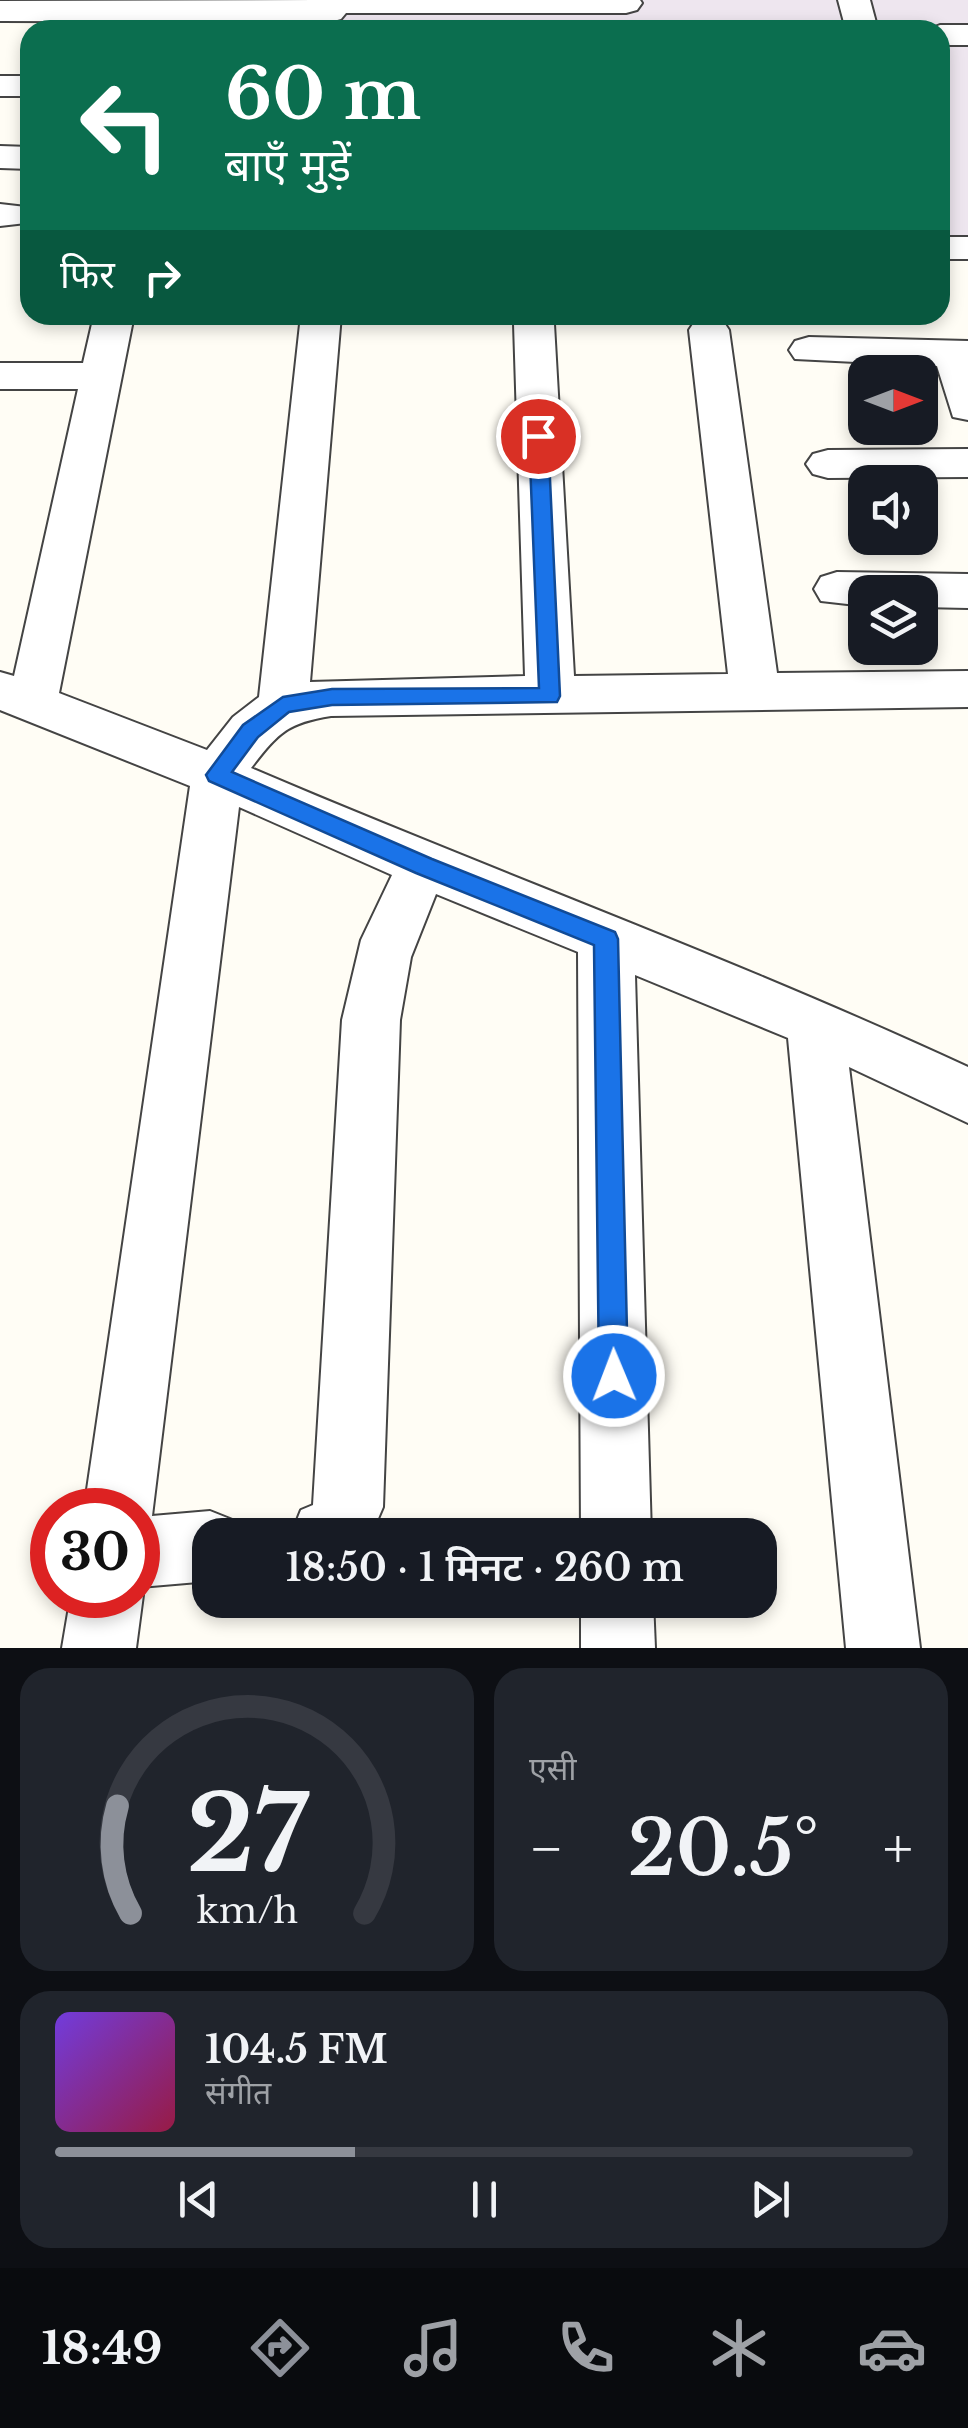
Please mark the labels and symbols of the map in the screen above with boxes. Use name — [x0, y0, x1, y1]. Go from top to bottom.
north arrow — [848, 355, 938, 445]
pin — [496, 394, 581, 479]
position arrow — [562, 1324, 666, 1428]
speed limit sign: 30 — [30, 1488, 160, 1618]

